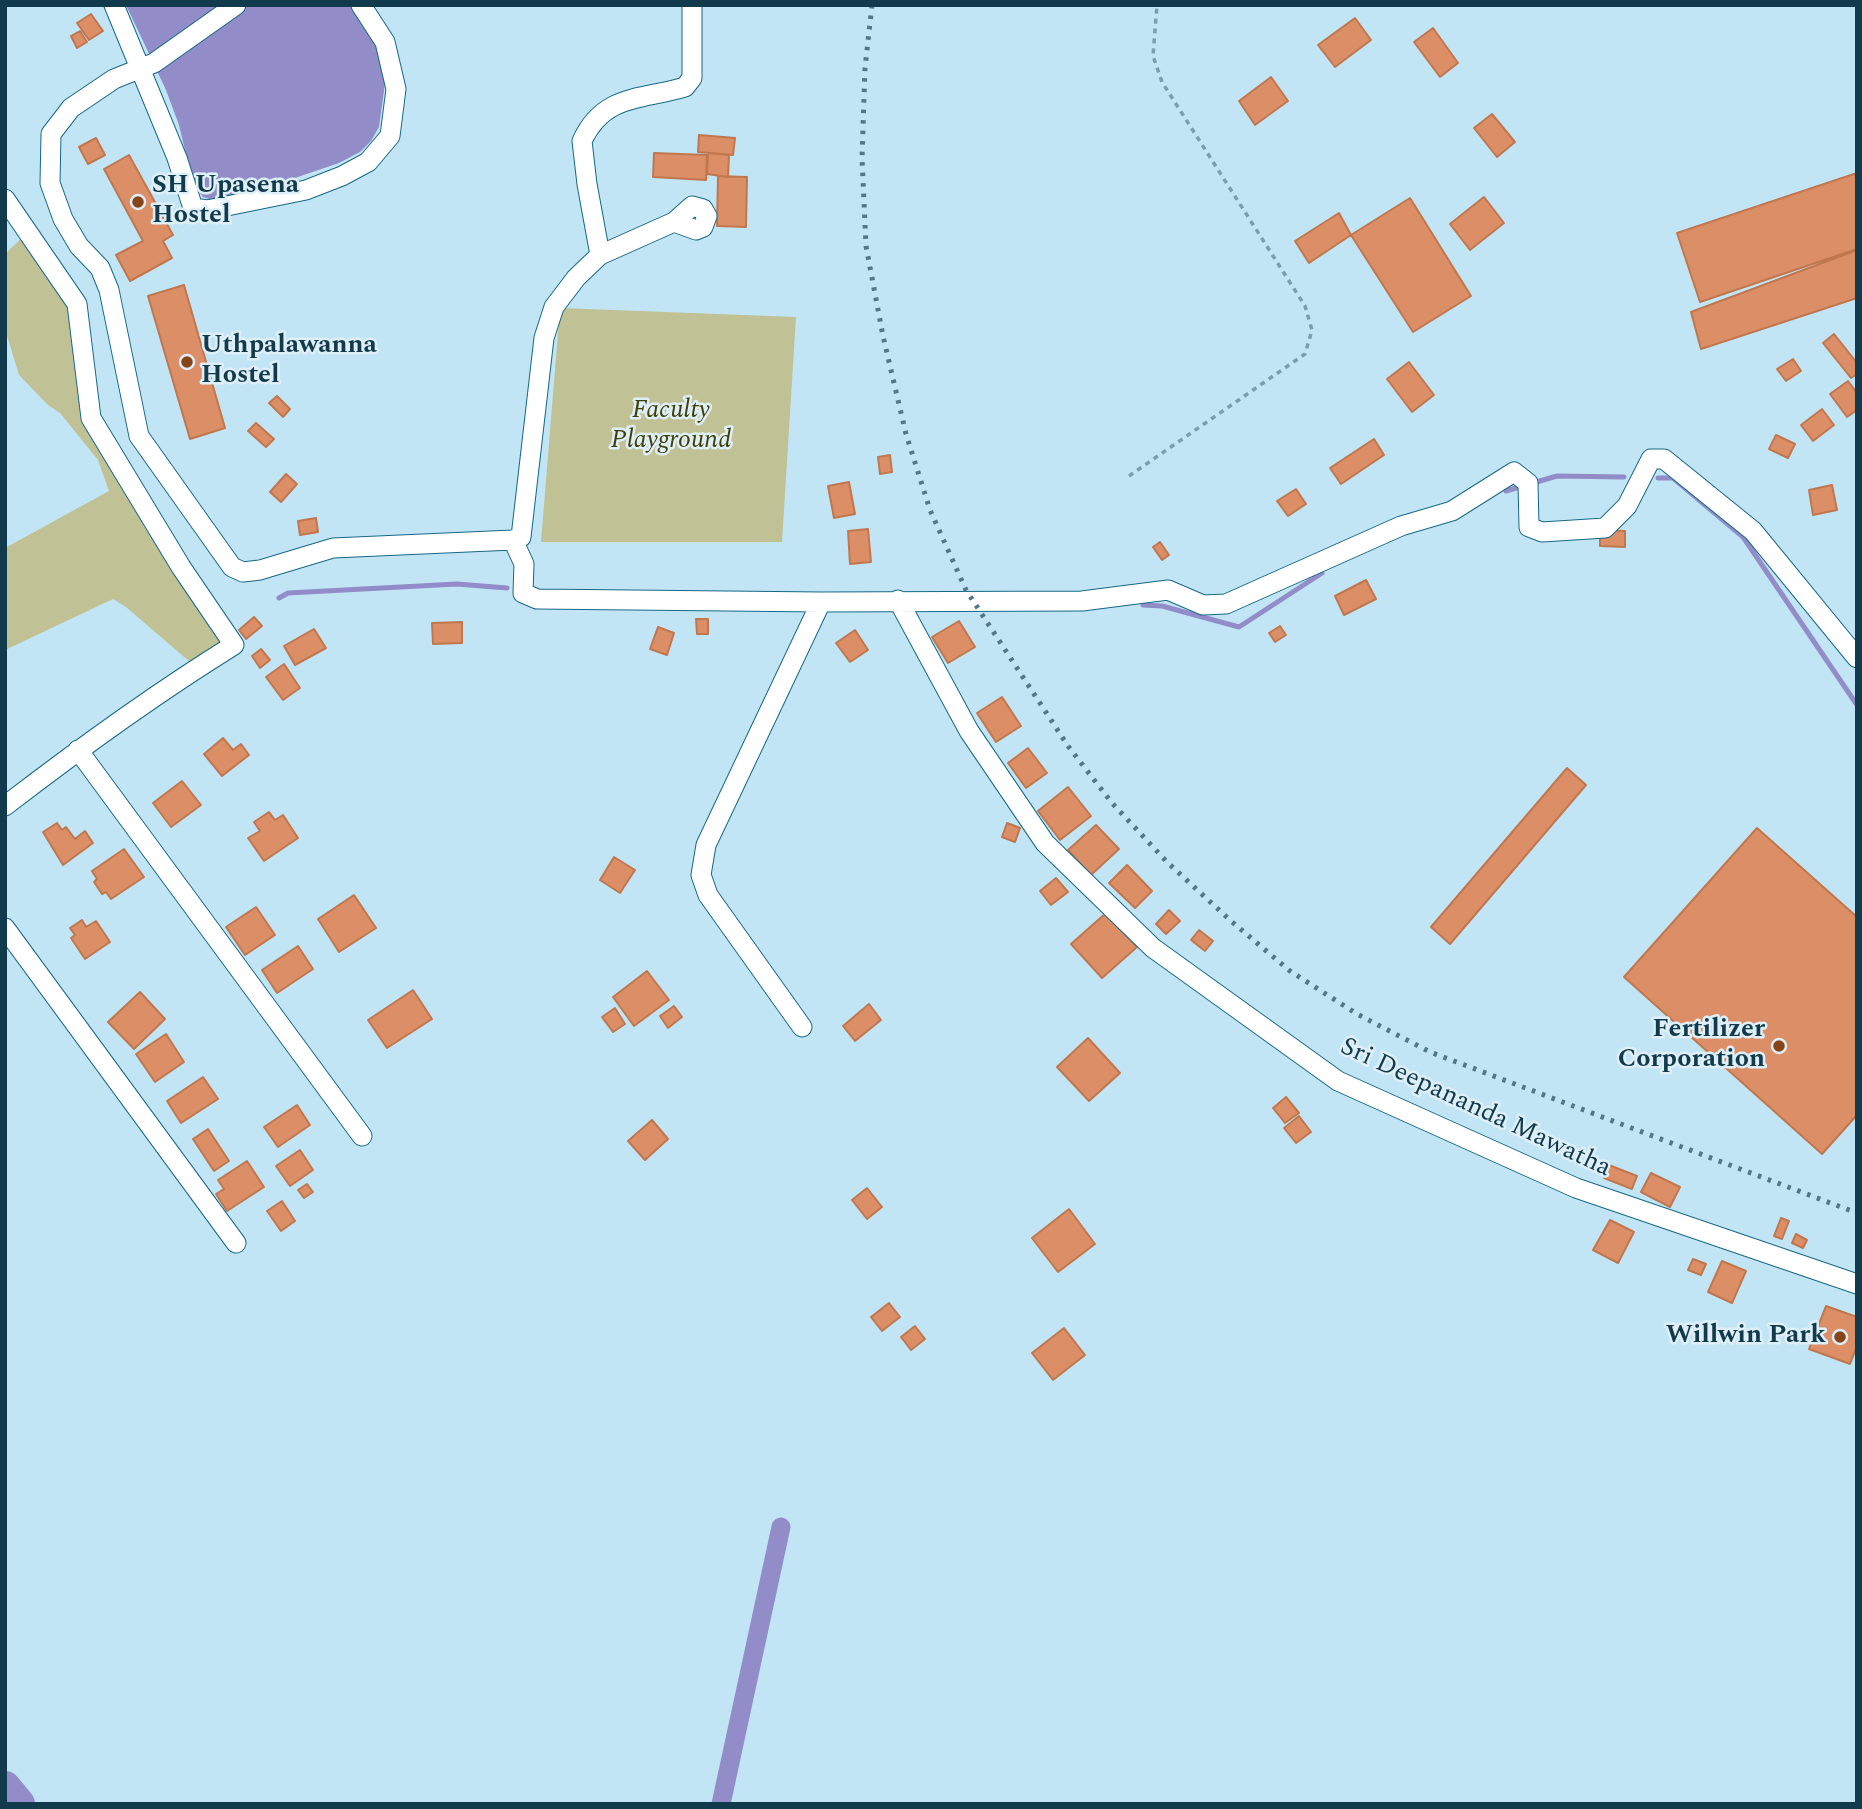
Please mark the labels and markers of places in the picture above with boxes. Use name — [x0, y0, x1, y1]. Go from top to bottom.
place label: SH Upasena Hostel — [152, 171, 299, 232]
marker: SH Upasena Hostel — [130, 194, 146, 210]
place label: Uthpalawanna Hostel — [201, 331, 377, 392]
marker: Uthpalawanna Hostel — [179, 354, 195, 370]
place label: Fertilizer Corporation — [1618, 1015, 1765, 1076]
marker: Fertilizer Corporation — [1771, 1038, 1787, 1054]
place label: Willwin Park — [1666, 1321, 1826, 1353]
marker: Willwin Park — [1832, 1329, 1848, 1345]

